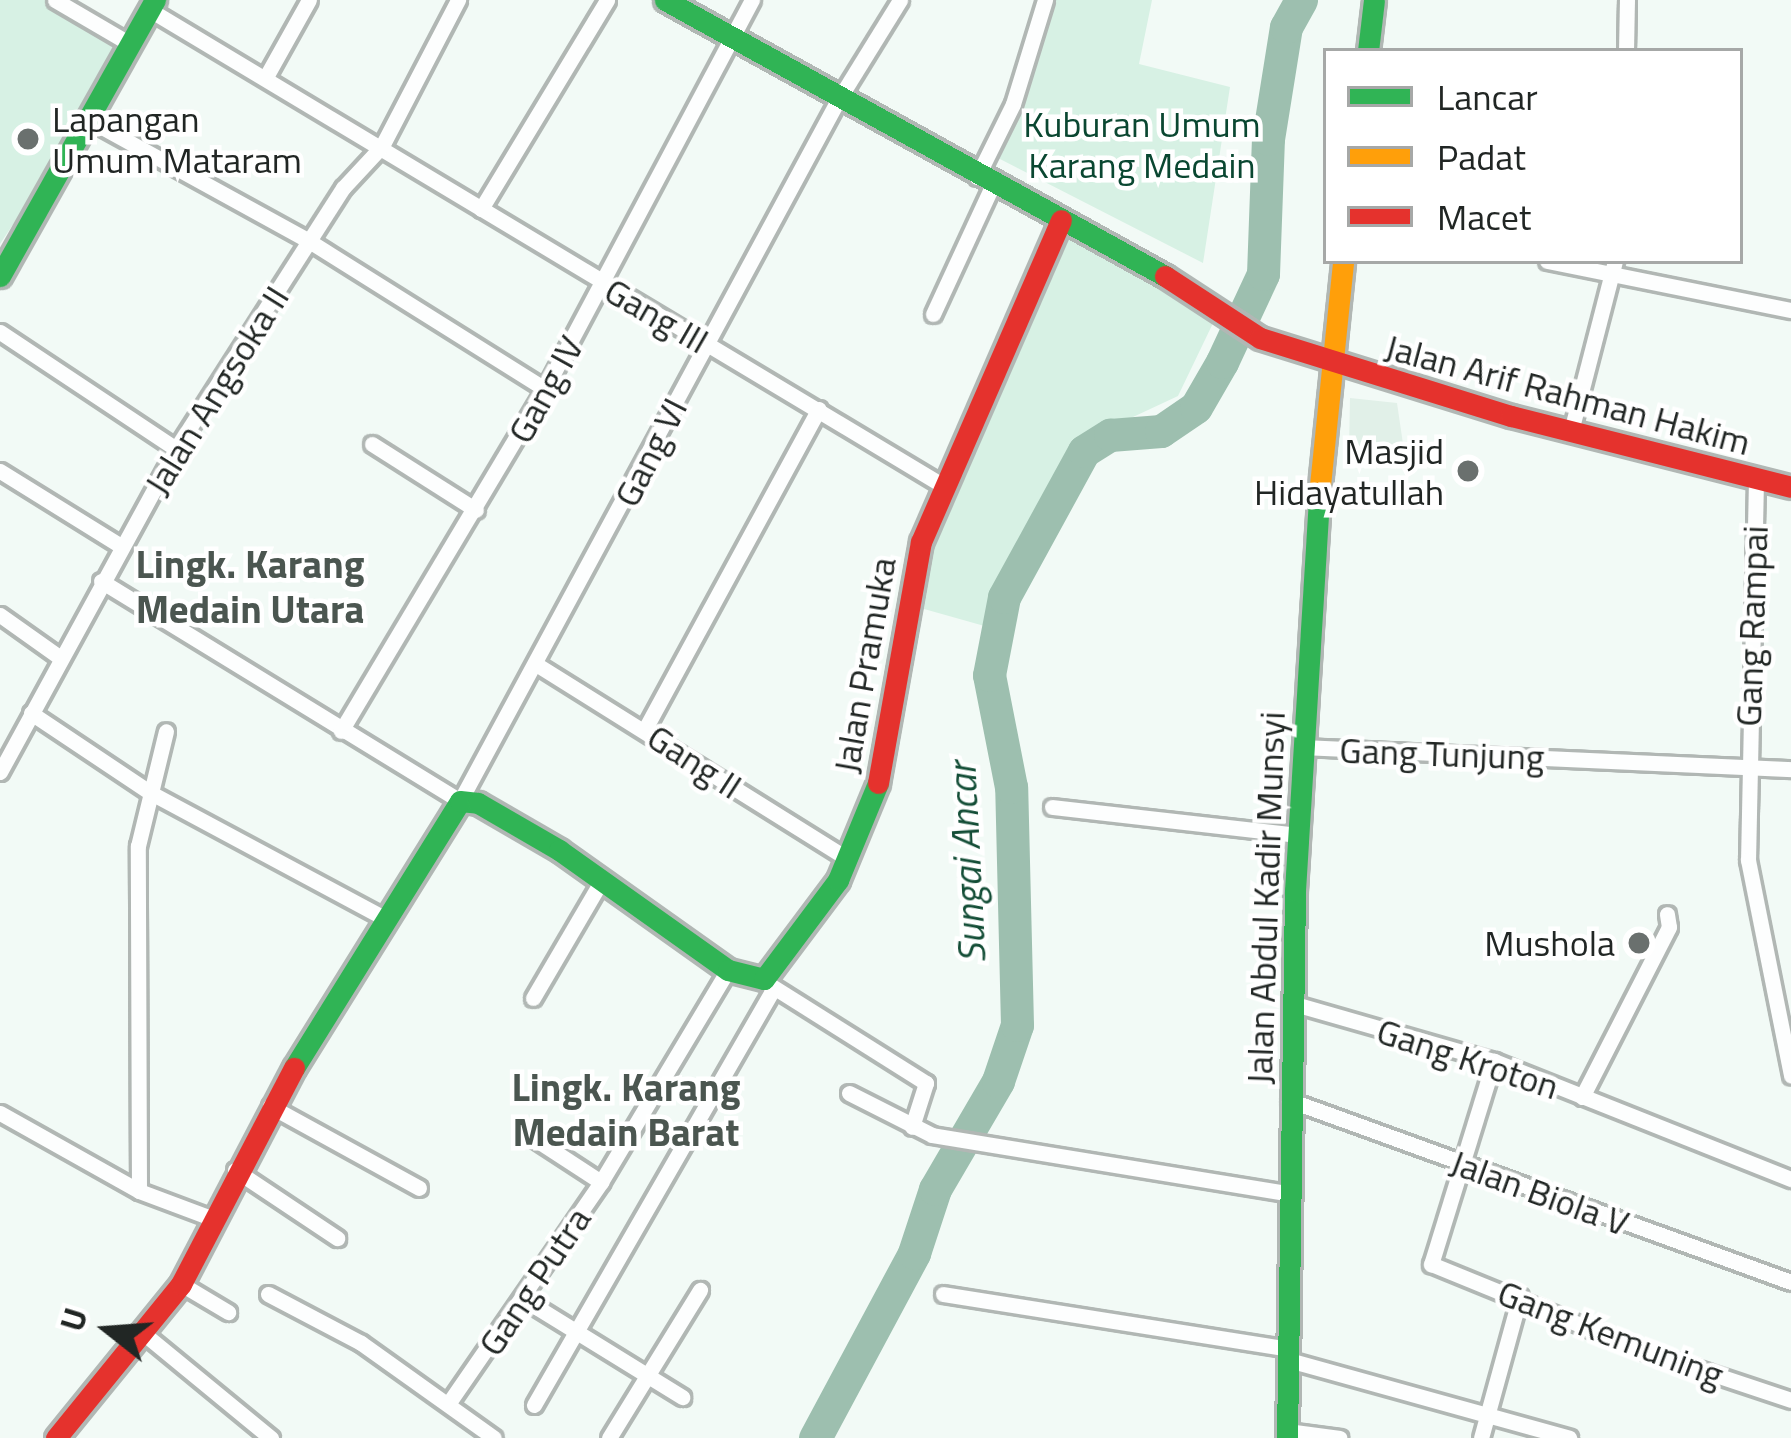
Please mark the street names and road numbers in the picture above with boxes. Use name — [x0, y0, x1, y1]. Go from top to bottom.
street label: Gang III — [597, 268, 717, 362]
street label: Jalan Angsoka II — [135, 278, 297, 502]
street label: Jalan Arif Rahman Hakim — [1381, 324, 1755, 464]
street label: Gang IV — [498, 328, 592, 450]
street label: Gang VI — [604, 391, 696, 513]
street label: Gang Rampai — [1726, 525, 1776, 727]
street label: Jalan Pramuka — [824, 554, 904, 776]
street label: Jalan Abdul Kadir Munsyi — [1237, 711, 1293, 1085]
street label: Gang II — [640, 715, 750, 807]
street label: Gang Tunjung — [1339, 728, 1545, 778]
street label: Gang Kroton — [1372, 1008, 1564, 1108]
street label: Jalan Biola V — [1445, 1140, 1635, 1244]
street label: Gang Putra — [469, 1199, 599, 1363]
street label: Gang Kemuning — [1492, 1270, 1730, 1396]

